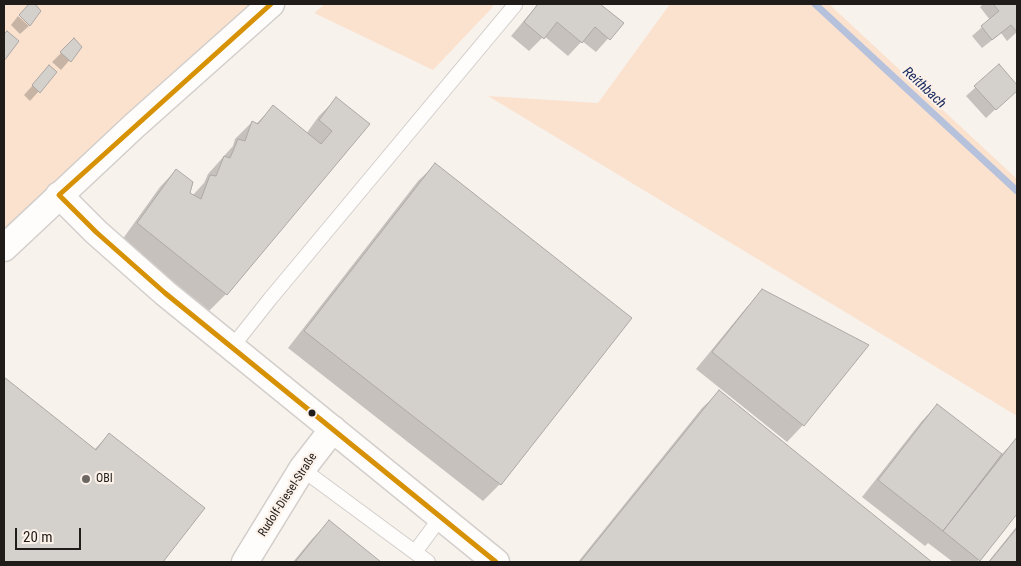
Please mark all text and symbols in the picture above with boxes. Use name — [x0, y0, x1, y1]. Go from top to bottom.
water label: Reithbach — [899, 64, 949, 112]
unlabelled marker — [307, 408, 317, 418]
street label: Rudolf-Diesel-Straße — [256, 451, 320, 539]
place label: OBI — [96, 472, 113, 486]
marker: OBI — [80, 473, 92, 485]
scale bar — [18, 518, 84, 550]
text: 20 m — [23, 528, 53, 546]

